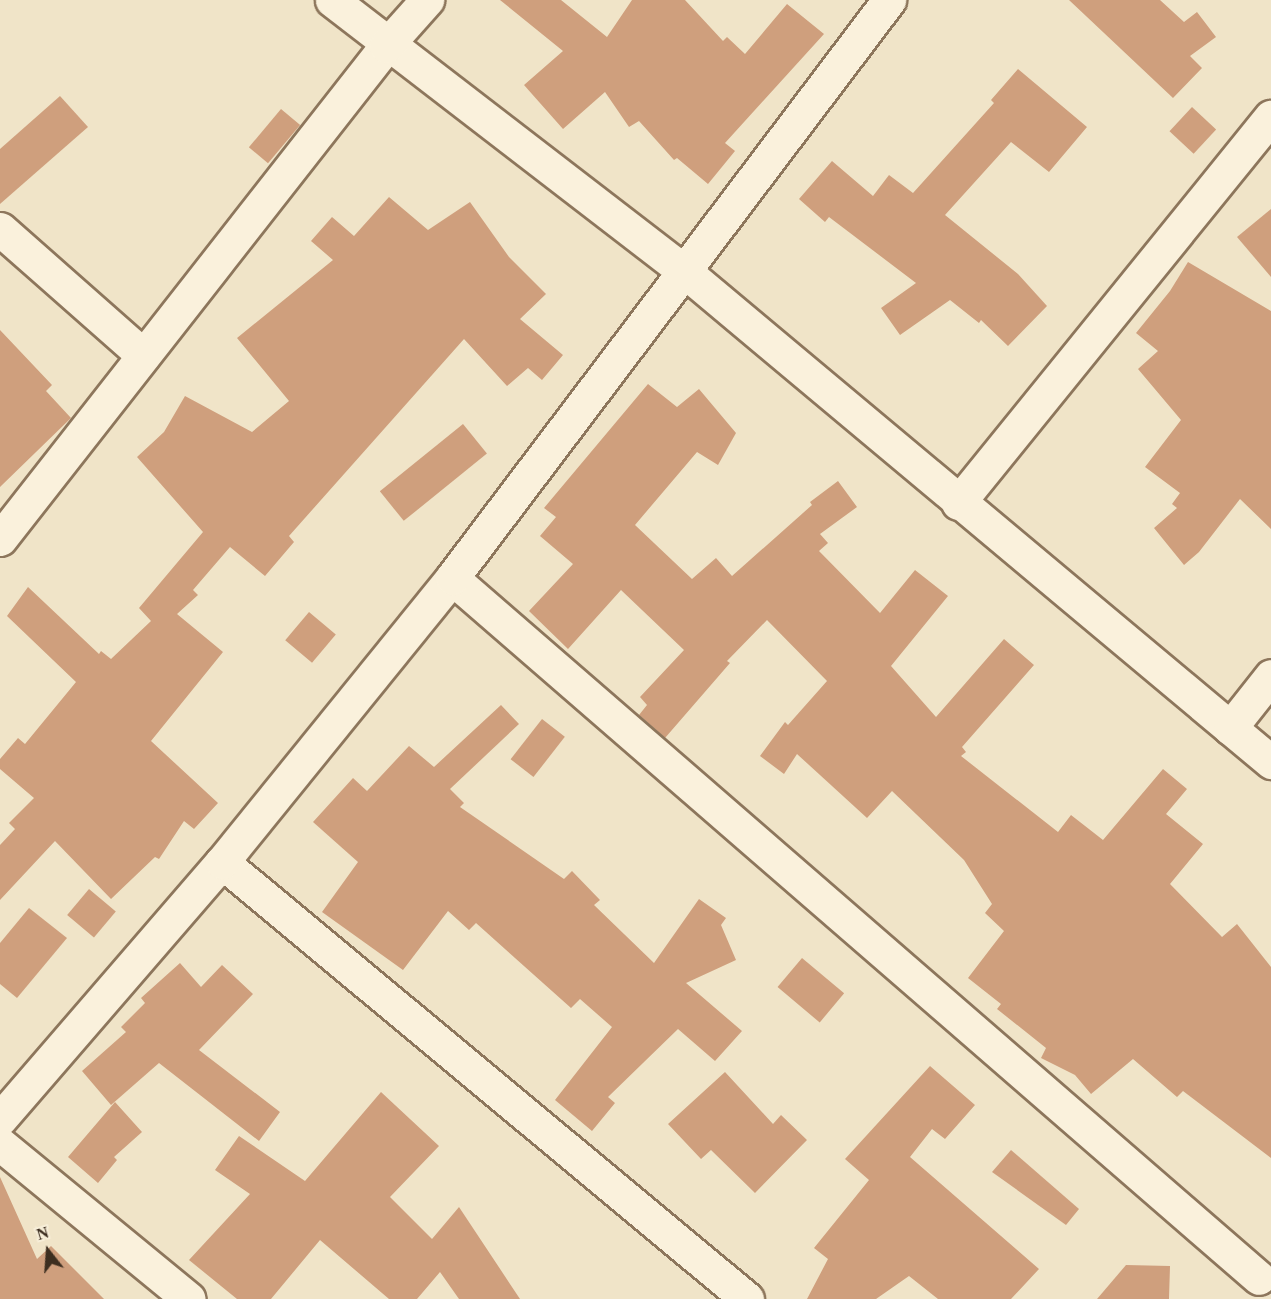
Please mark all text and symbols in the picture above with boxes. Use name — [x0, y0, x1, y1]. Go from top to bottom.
north arrow — [18, 1221, 78, 1281]
text: N — [35, 1223, 51, 1243]

